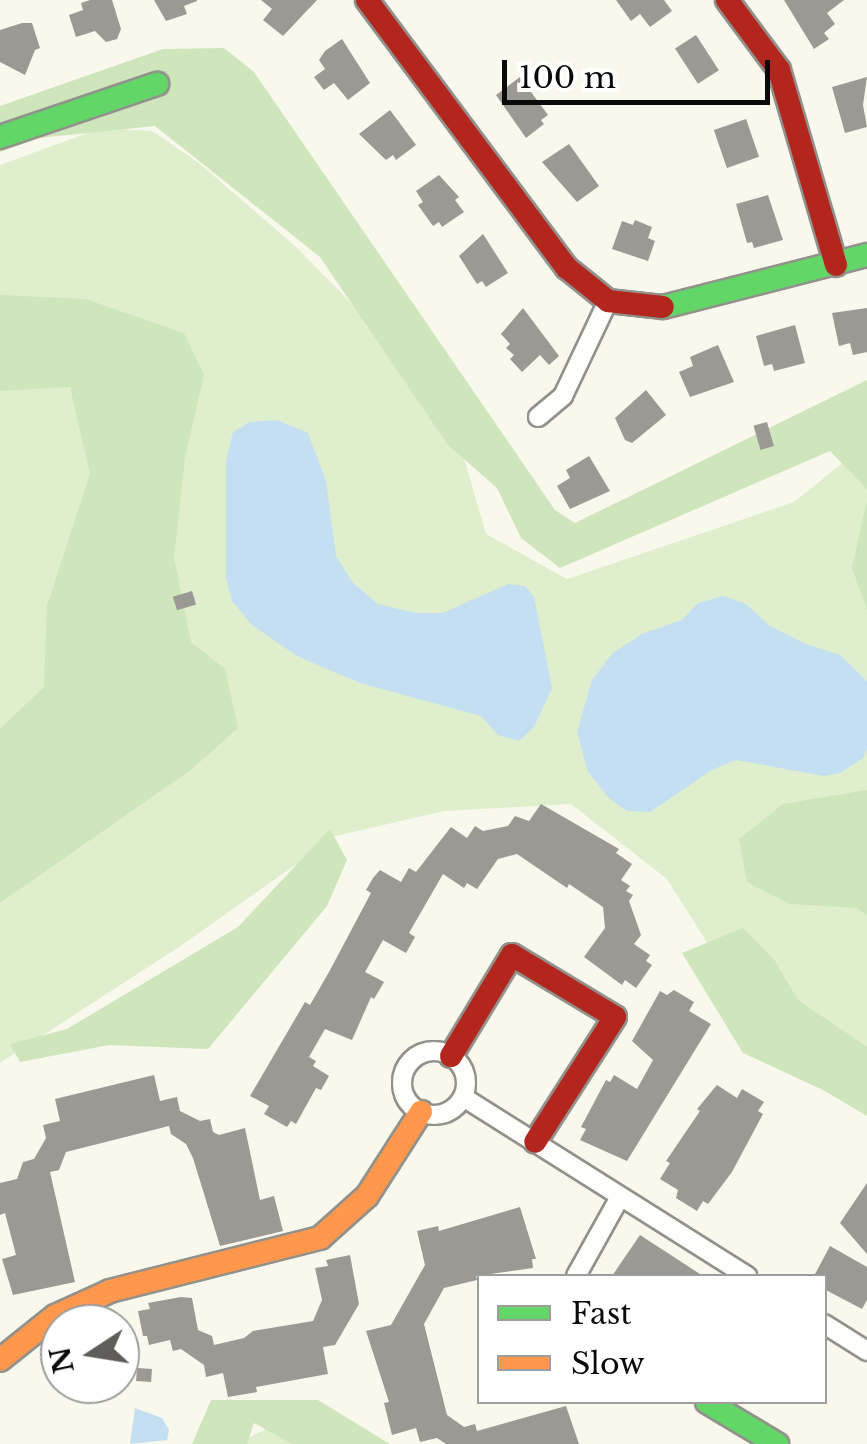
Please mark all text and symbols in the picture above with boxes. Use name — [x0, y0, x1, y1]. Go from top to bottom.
scale bar — [507, 40, 774, 102]
text: 100 m — [519, 59, 616, 96]
legend — [477, 1274, 827, 1404]
text: Fast — [571, 1295, 632, 1332]
north arrow — [40, 1304, 140, 1404]
text: N — [42, 1343, 82, 1376]
text: Slow — [571, 1345, 645, 1382]

